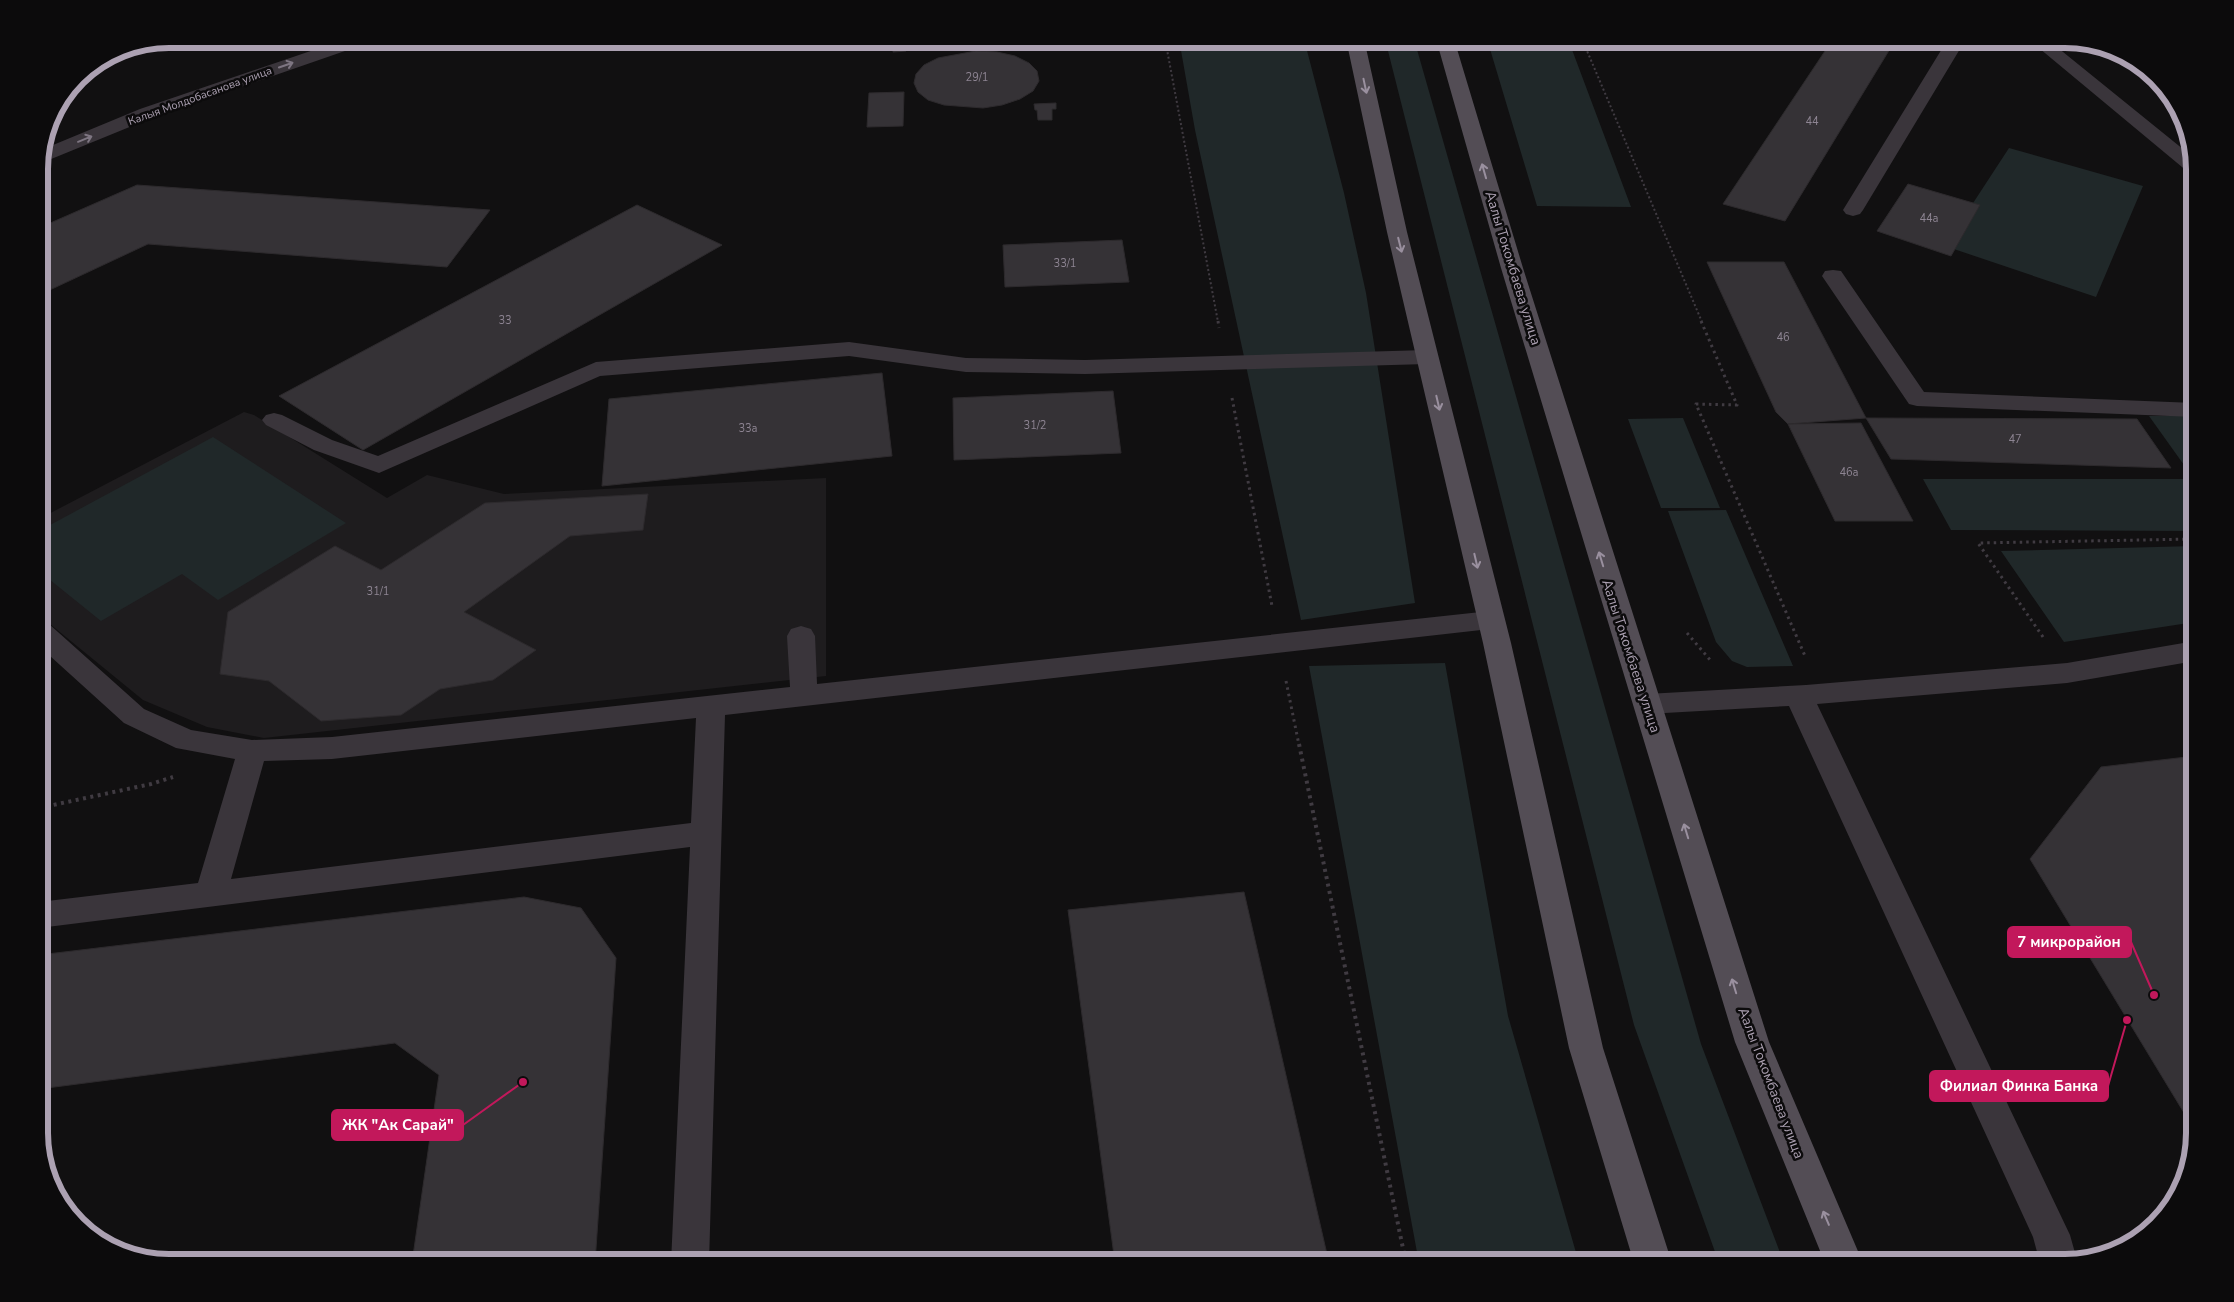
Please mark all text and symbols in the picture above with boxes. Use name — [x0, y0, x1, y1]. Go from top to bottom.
one-way arrow — [278, 60, 293, 69]
street label: Калыя Молдобасанова улица — [126, 63, 274, 129]
house number: 29/1 — [966, 70, 988, 85]
one-way arrow — [1361, 78, 1371, 94]
house number: 44 — [1805, 114, 1819, 129]
one-way arrow — [77, 134, 92, 143]
one-way arrow — [1478, 163, 1488, 179]
street label: Аалы Токомбаева улица — [1480, 189, 1546, 347]
house number: 44а — [1919, 211, 1939, 226]
one-way arrow — [1396, 237, 1405, 253]
house number: 33/1 — [1054, 256, 1076, 271]
house number: 33 — [498, 313, 512, 328]
house number: 46 — [1776, 330, 1790, 345]
one-way arrow — [1434, 395, 1443, 411]
house number: 31/2 — [1024, 418, 1046, 433]
house number: 33а — [738, 421, 758, 436]
house number: 47 — [2008, 432, 2022, 447]
house number: 46а — [1839, 465, 1859, 480]
one-way arrow — [1595, 551, 1605, 567]
one-way arrow — [1472, 553, 1481, 569]
street label: Аалы Токомбаева улица — [1597, 577, 1665, 735]
house number: 31/1 — [367, 584, 389, 599]
one-way arrow — [1681, 823, 1691, 839]
callout: 7 микрорайон — [2008, 927, 2131, 957]
text: 7 микрорайон — [2017, 932, 2121, 952]
one-way arrow — [1729, 978, 1739, 994]
street label: Аалы Токомбаева улица — [1733, 1005, 1809, 1161]
callout: Филиал Финка Банка — [1930, 1071, 2108, 1101]
text: Филиал Финка Банка — [1940, 1076, 2098, 1096]
callout: ЖК "Ак Сарай" — [332, 1110, 463, 1140]
text: ЖК "Ак Сарай" — [342, 1115, 454, 1135]
one-way arrow — [1820, 1211, 1830, 1226]

